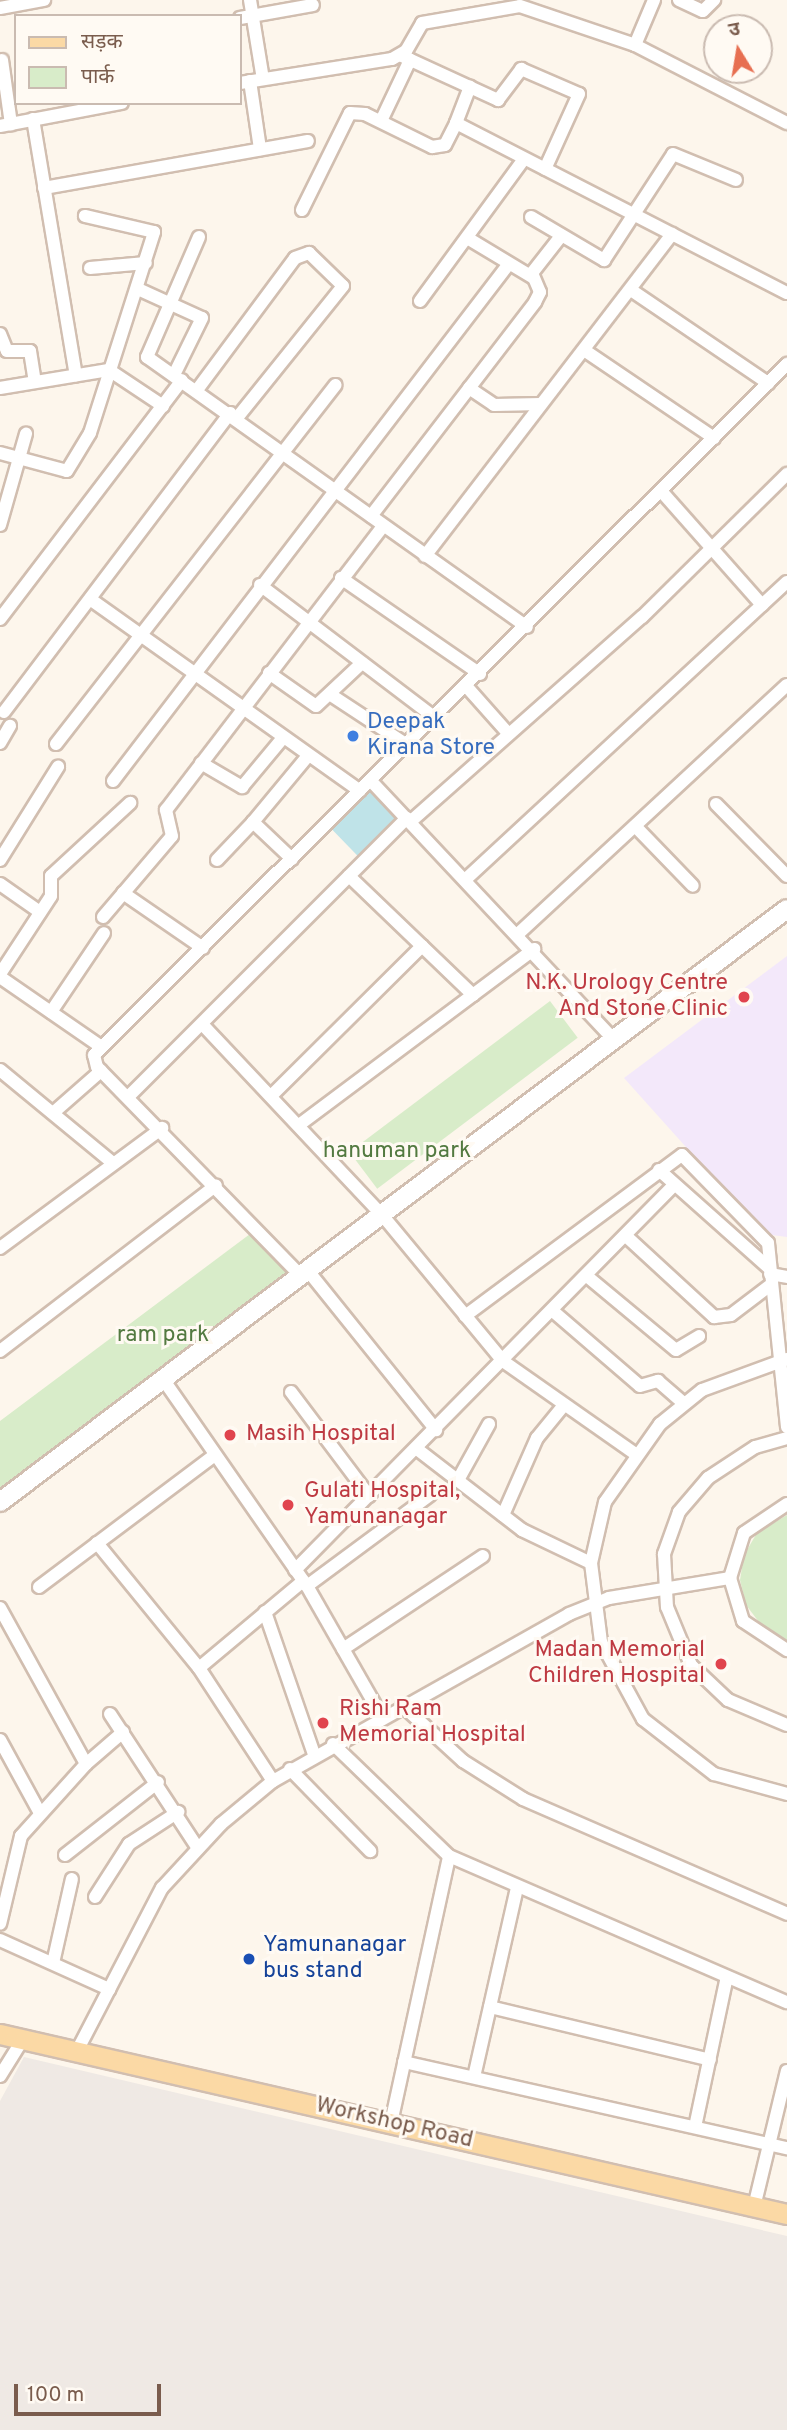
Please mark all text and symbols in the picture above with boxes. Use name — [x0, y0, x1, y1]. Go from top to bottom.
legend — [14, 14, 242, 105]
north arrow — [703, 14, 773, 84]
text: उ — [727, 18, 742, 43]
text: सड़क — [81, 29, 123, 56]
text: पार्क — [81, 64, 115, 91]
place label: Deepak Kirana Store — [367, 709, 495, 763]
marker: Deepak Kirana Store — [345, 728, 361, 744]
place label: N.K. Urology Centre And Stone Clinic — [525, 970, 728, 1024]
marker: N.K. Urology Centre And Stone Clinic — [734, 987, 754, 1007]
park label: hanuman park — [323, 1138, 471, 1166]
park label: ram park — [117, 1322, 209, 1350]
place label: Masih Hospital — [246, 1421, 396, 1449]
marker: Masih Hospital — [220, 1425, 240, 1445]
place label: Gulati Hospital, Yamunanagar — [304, 1478, 460, 1532]
marker: Gulati Hospital, Yamunanagar — [278, 1495, 298, 1515]
place label: Madan Memorial Children Hospital — [528, 1637, 705, 1691]
marker: Madan Memorial Children Hospital — [711, 1654, 731, 1674]
place label: Rishi Ram Memorial Hospital — [339, 1696, 526, 1750]
marker: Rishi Ram Memorial Hospital — [313, 1713, 333, 1733]
place label: Yamunanagar bus stand — [263, 1932, 407, 1986]
marker: Yamunanagar bus stand — [241, 1951, 257, 1967]
street label: Workshop Road — [313, 2092, 475, 2156]
scale bar — [18, 2370, 164, 2414]
text: 100 m — [27, 2382, 84, 2409]

